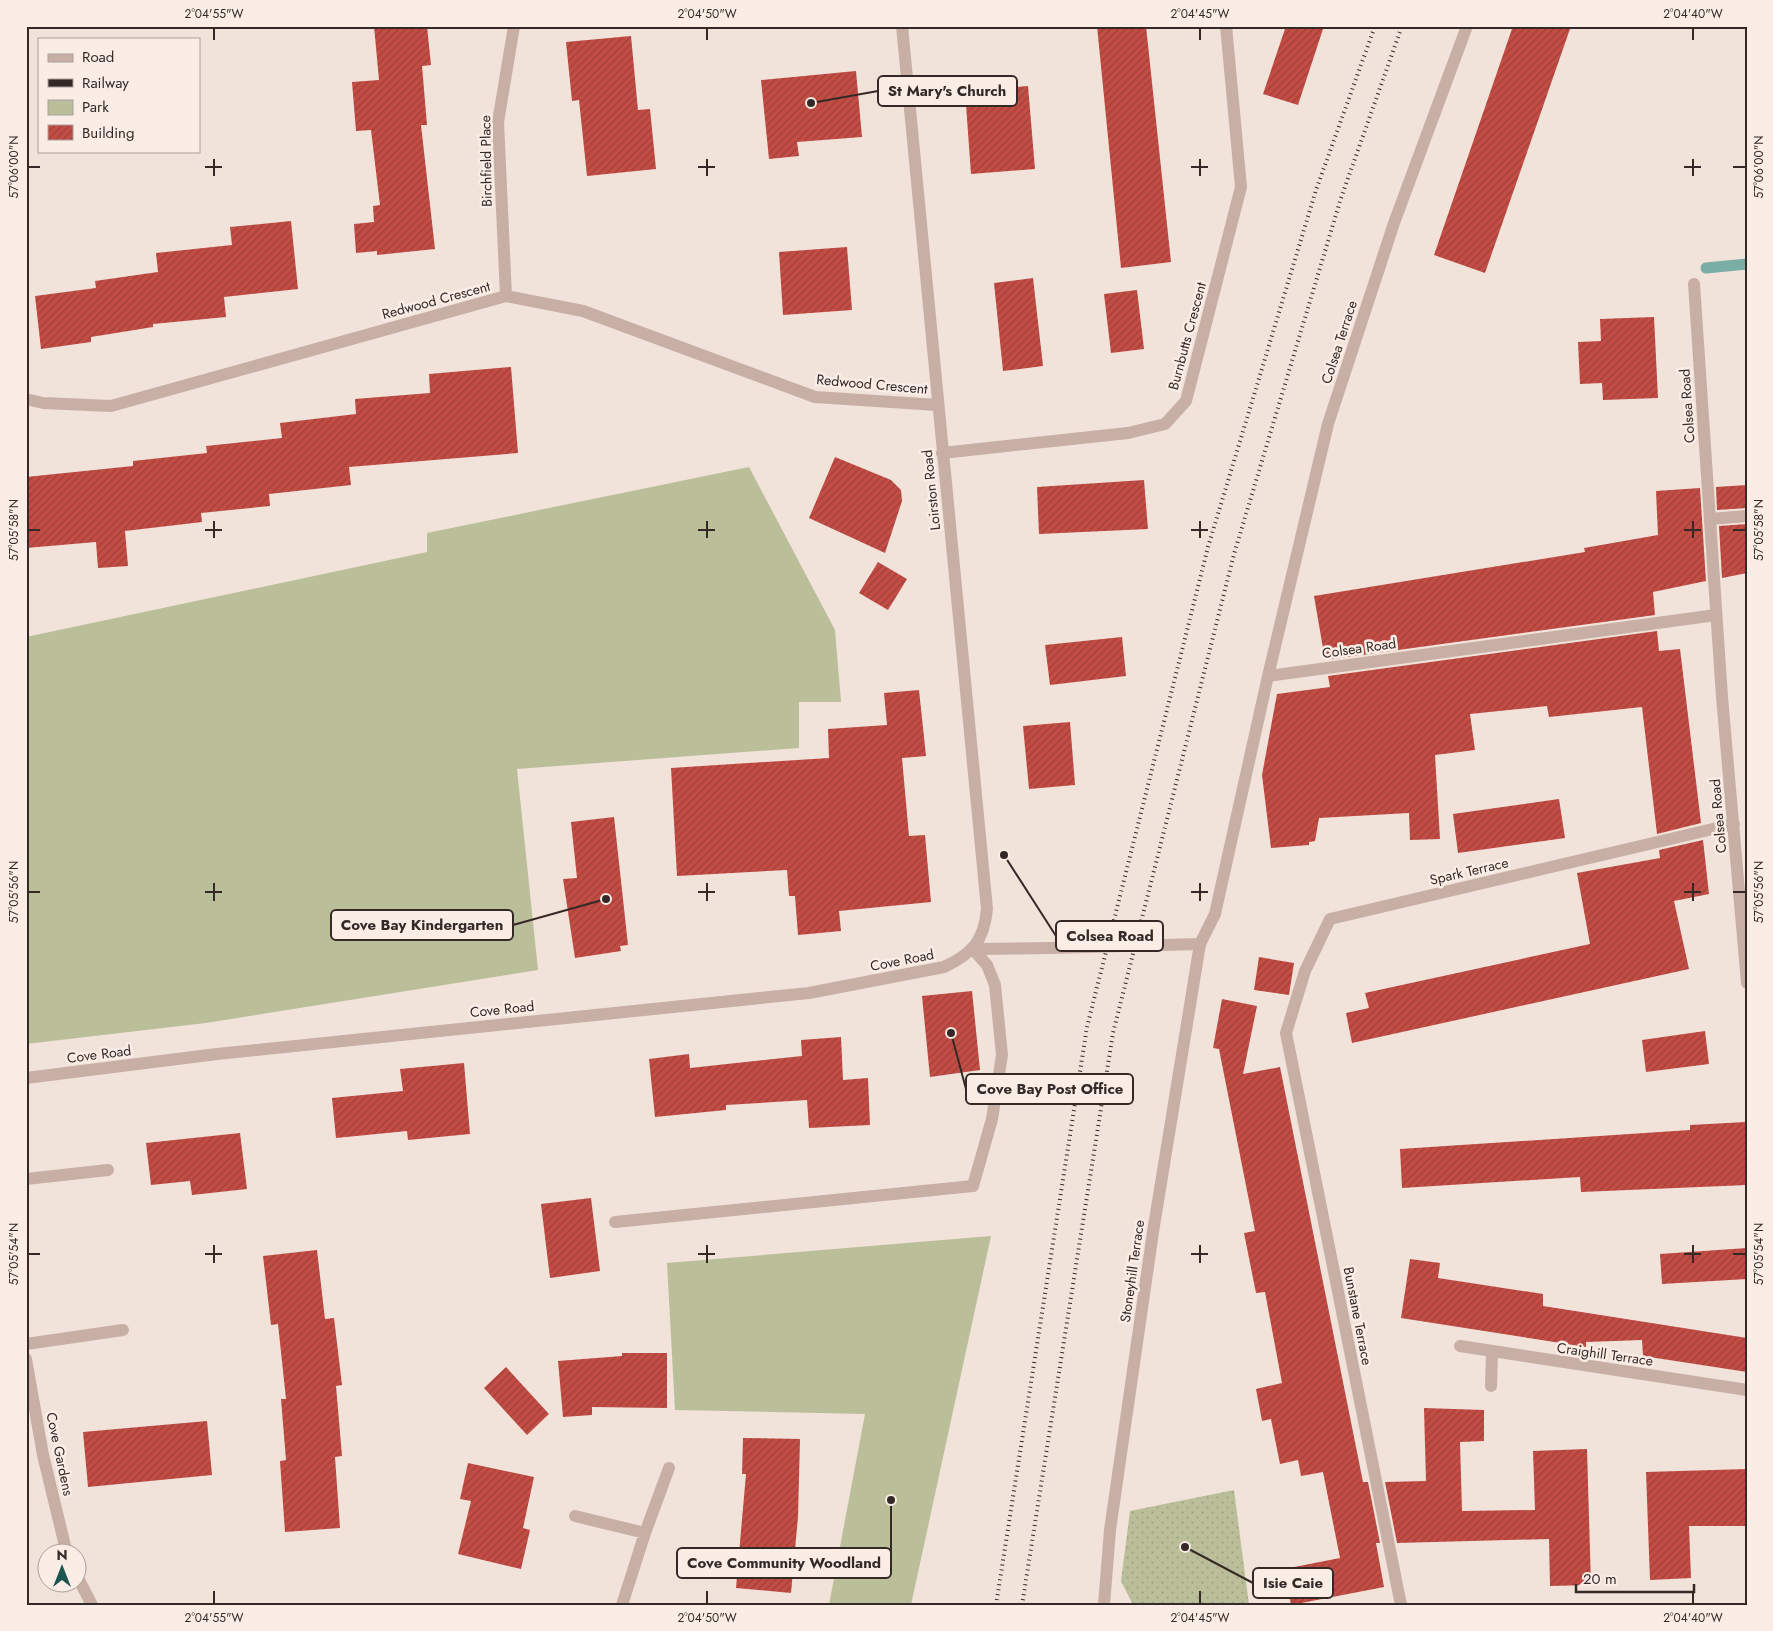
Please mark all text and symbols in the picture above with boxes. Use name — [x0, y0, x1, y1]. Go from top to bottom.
text: 2°04'55"W — [185, 5, 244, 23]
text: 2°04'50"W — [677, 5, 737, 23]
text: 2°04'45"W — [1170, 5, 1230, 23]
text: 2°04'40"W — [1663, 5, 1723, 23]
legend — [38, 38, 200, 152]
text: Road — [82, 46, 114, 68]
text: Railway — [82, 72, 129, 94]
callout: St Mary's Church — [878, 76, 1017, 106]
text: St Mary's Church — [888, 80, 1006, 102]
text: Park — [82, 96, 109, 118]
street label: Birchfield Place — [475, 115, 497, 207]
text: Building — [82, 122, 134, 144]
text: 57°06'00"N — [5, 135, 23, 199]
text: 57°06'00"N — [1750, 135, 1768, 199]
street label: Redwood Crescent — [380, 276, 493, 324]
street label: Burnbutts Crescent — [1163, 279, 1211, 392]
street label: Colsea Terrace — [1316, 298, 1362, 386]
street label: Colsea Road — [1674, 368, 1700, 444]
street label: Redwood Crescent — [816, 369, 929, 399]
street label: Loirston Road — [917, 449, 945, 531]
text: 57°05'58"N — [5, 499, 23, 561]
text: 57°05'58"N — [1750, 499, 1768, 561]
street label: Colsea Road — [1321, 633, 1397, 663]
street label: Colsea Road — [1705, 778, 1731, 854]
street label: Spark Terrace — [1428, 852, 1510, 890]
text: 57°05'56"N — [5, 861, 23, 923]
text: 57°05'56"N — [1750, 861, 1768, 923]
callout: Cove Bay Kindergarten — [331, 910, 513, 940]
text: Cove Bay Kindergarten — [341, 914, 503, 936]
callout: Colsea Road — [1056, 921, 1163, 951]
text: Colsea Road — [1066, 925, 1154, 947]
street label: Cove Road — [868, 944, 936, 976]
street label: Cove Road — [469, 996, 535, 1022]
street label: Cove Road — [66, 1040, 132, 1068]
callout: Cove Bay Post Office — [966, 1074, 1133, 1104]
text: Cove Bay Post Office — [977, 1078, 1124, 1100]
street label: Stoneyhill Terrace — [1115, 1218, 1149, 1324]
text: 57°05'54"N — [5, 1223, 23, 1285]
text: 57°05'54"N — [1750, 1223, 1768, 1285]
street label: Bunstane Terrace — [1339, 1265, 1377, 1367]
street label: Craighill Terrace — [1556, 1337, 1654, 1371]
street label: Cove Gardens — [41, 1410, 79, 1498]
north arrow — [38, 1544, 88, 1594]
text: N — [56, 1545, 68, 1565]
callout: Cove Community Woodland — [677, 1548, 891, 1578]
text: Cove Community Woodland — [687, 1552, 881, 1574]
scale bar — [1576, 1561, 1693, 1593]
callout: Isie Caie — [1253, 1568, 1333, 1598]
text: 20 m — [1583, 1568, 1617, 1590]
text: Isie Caie — [1263, 1572, 1324, 1594]
text: 2°04'55"W — [185, 1609, 244, 1627]
text: 2°04'50"W — [677, 1609, 737, 1627]
text: 2°04'45"W — [1170, 1609, 1230, 1627]
text: 2°04'40"W — [1663, 1609, 1723, 1627]

